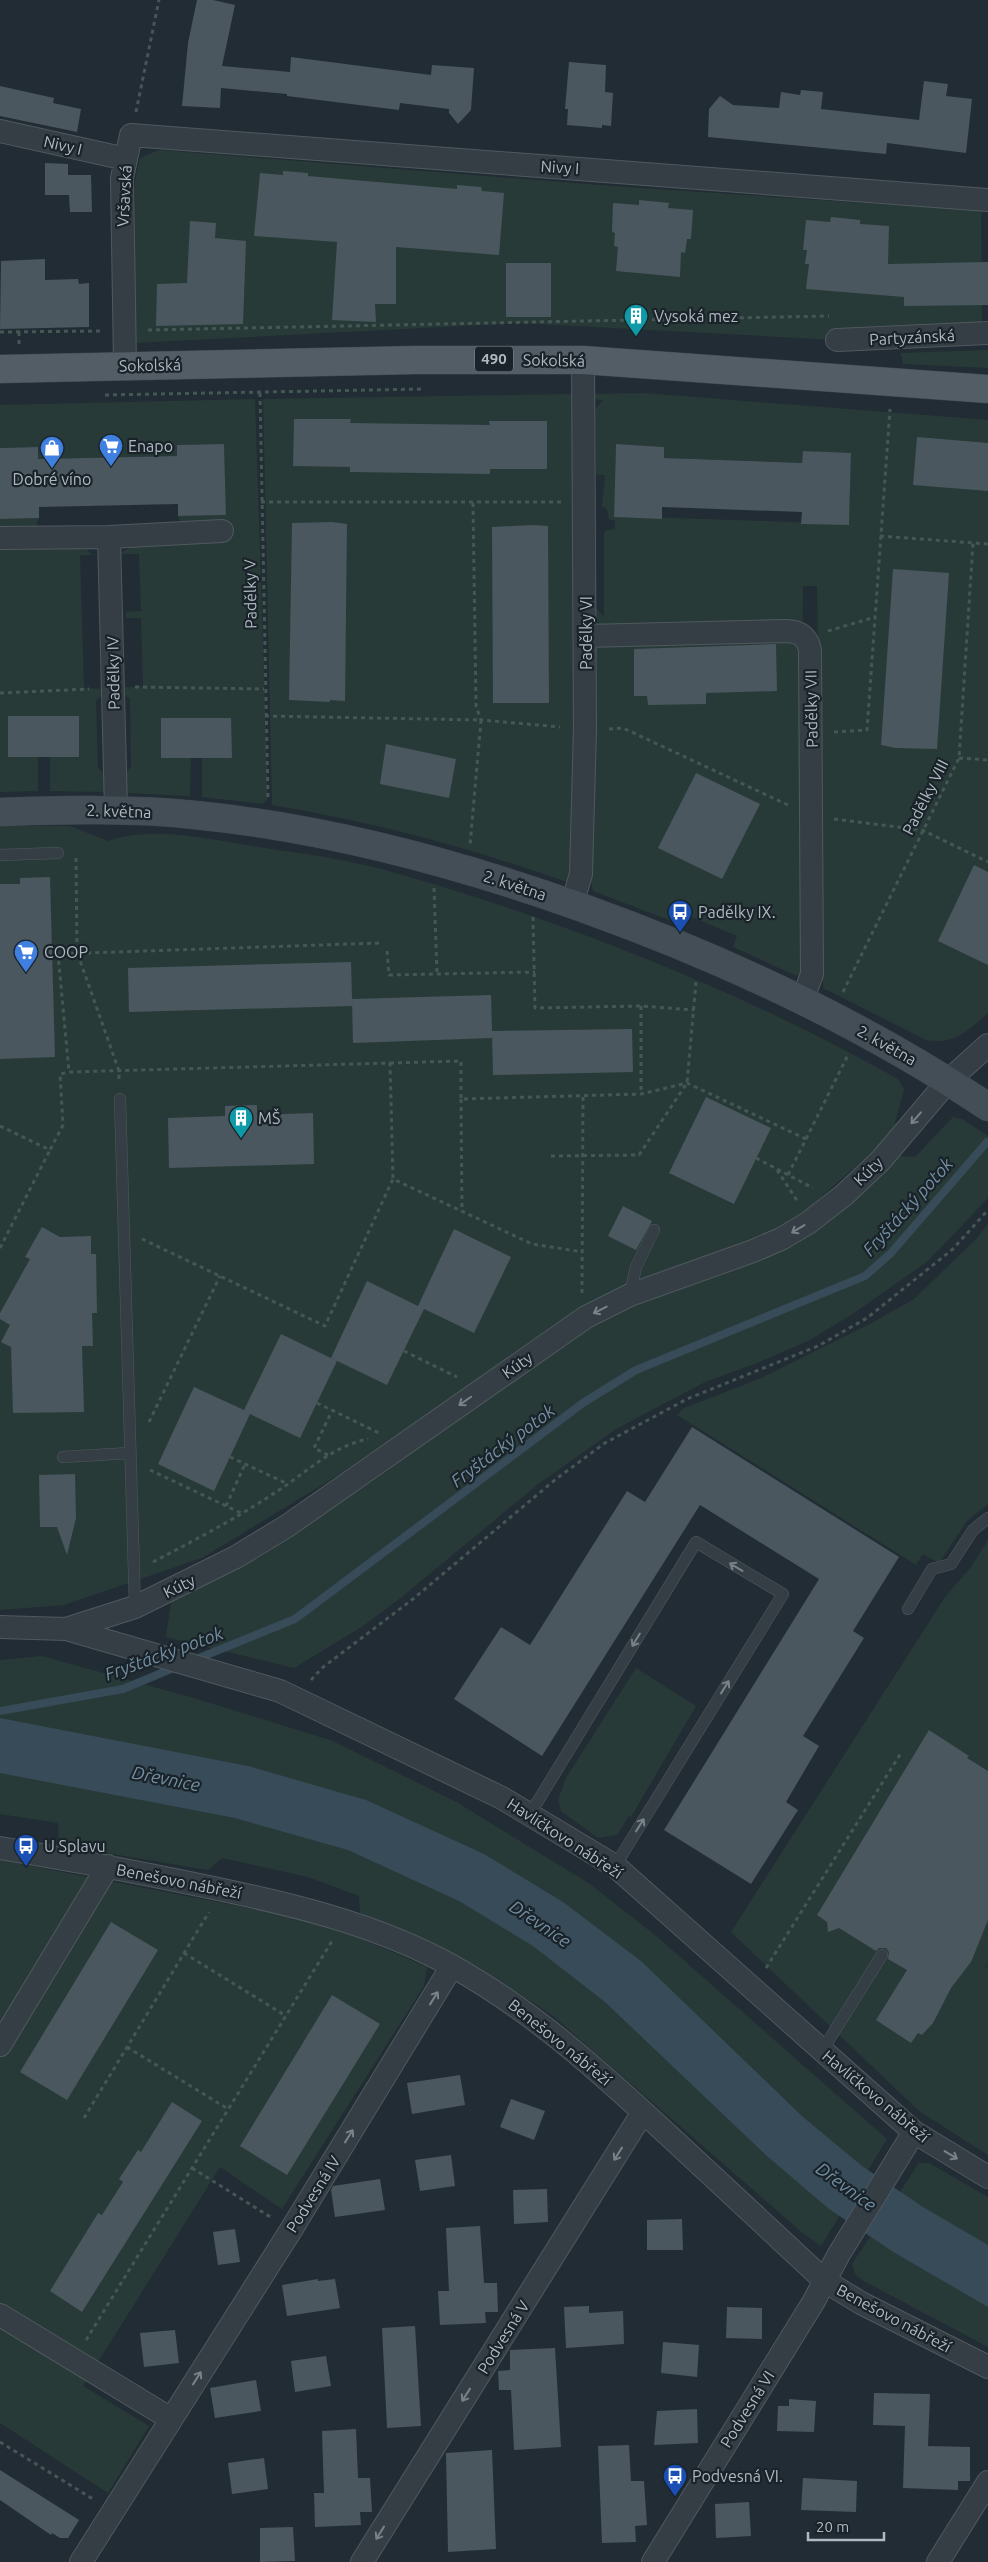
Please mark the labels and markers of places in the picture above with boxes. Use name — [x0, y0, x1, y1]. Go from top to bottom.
building icon: Vysoká mez — [623, 303, 649, 337]
place label: Vysoká mez — [654, 307, 738, 325]
supermarket icon: Enapo — [98, 433, 124, 467]
shop icon: Dobré víno — [39, 435, 65, 469]
place label: Enapo — [128, 437, 173, 455]
place label: Dobré víno — [13, 470, 91, 488]
bus stop icon: Padělky IX. — [667, 899, 693, 933]
place label: Padělky IX. — [698, 903, 776, 921]
supermarket icon: COOP — [13, 939, 39, 973]
place label: COOP — [44, 943, 88, 961]
building icon: MŠ — [228, 1105, 254, 1139]
place label: MŠ — [258, 1108, 280, 1127]
bus stop icon: U Splavu — [13, 1833, 39, 1867]
place label: U Splavu — [44, 1837, 106, 1855]
bus stop icon: Podvesná VI. — [662, 2463, 688, 2497]
place label: Podvesná VI. — [692, 2467, 783, 2485]

